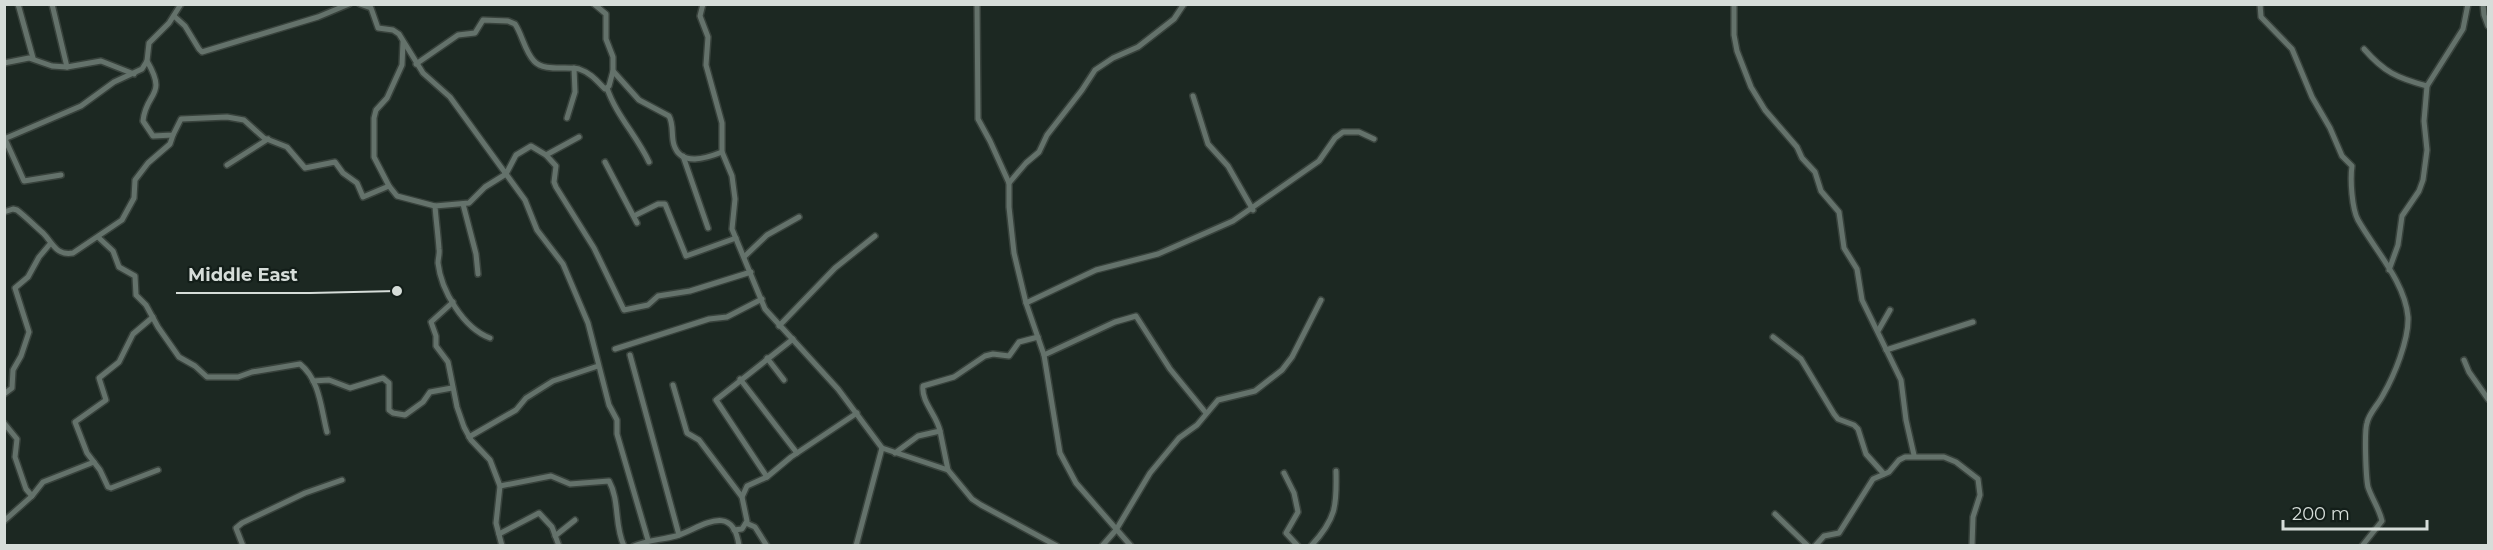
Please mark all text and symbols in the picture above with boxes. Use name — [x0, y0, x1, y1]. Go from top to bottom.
callout: Middle East — [176, 257, 310, 293]
text: Middle East — [188, 264, 298, 286]
scale bar — [2283, 493, 2427, 531]
text: 200 m — [2292, 503, 2350, 525]

